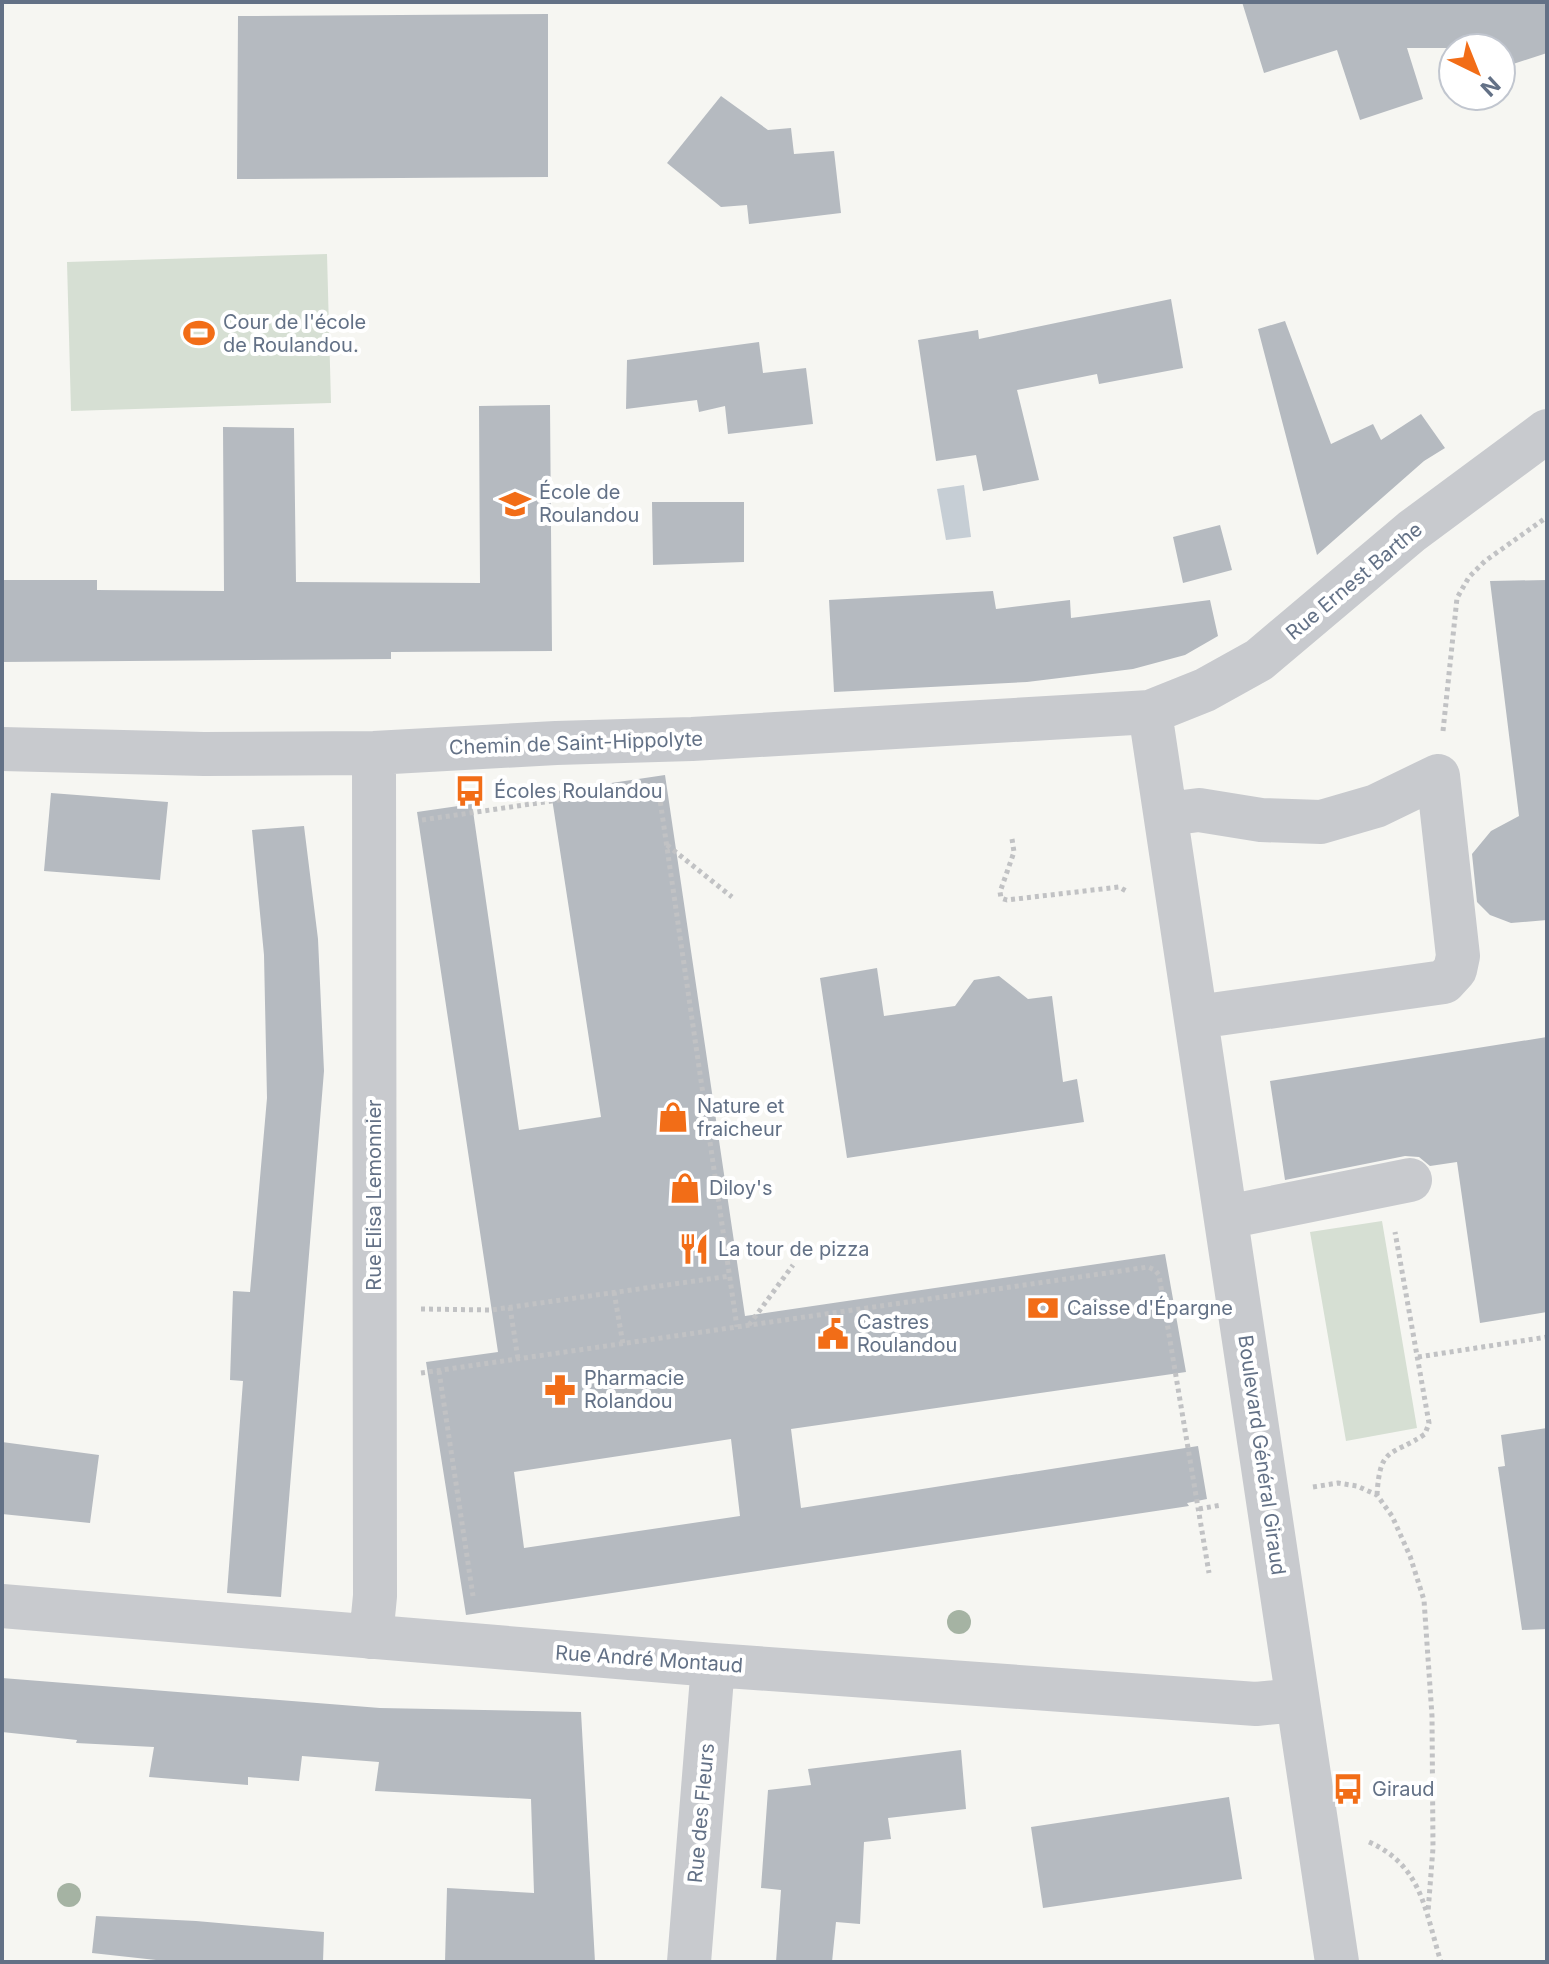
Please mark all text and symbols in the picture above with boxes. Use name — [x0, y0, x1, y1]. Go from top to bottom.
north arrow — [1437, 32, 1517, 112]
text: N — [1476, 71, 1506, 102]
place label: Cour de l'école de Roulandou. — [223, 310, 366, 357]
sports icon: Cour de l'école de Roulandou. — [182, 316, 216, 350]
place label: École de Roulandou — [539, 479, 639, 527]
school or university icon: École de Roulandou — [498, 487, 532, 521]
street label: Rue Ernest Barthe — [1281, 517, 1427, 645]
street label: Chemin de Saint-Hippolyte — [449, 727, 703, 759]
bus stop icon: Écoles Roulandou — [453, 774, 487, 808]
place label: Écoles Roulandou — [494, 778, 662, 803]
place label: Nature et fraicheur — [697, 1094, 785, 1141]
street label: Rue Elisa Lemonnier — [362, 1099, 386, 1291]
shop icon: Nature et fraicheur — [656, 1100, 690, 1134]
shop icon: Diloy's — [668, 1171, 702, 1205]
place label: Diloy's — [709, 1176, 773, 1200]
restaurant icon: La tour de pizza — [677, 1232, 711, 1266]
place label: La tour de pizza — [718, 1237, 869, 1261]
bank icon: Caisse d'Épargne — [1026, 1291, 1060, 1325]
place label: Caisse d'Épargne — [1067, 1295, 1233, 1320]
place label: Castres Roulandou — [857, 1310, 957, 1357]
public building icon: Castres Roulandou — [816, 1317, 850, 1351]
street label: Boulevard Général Giraud — [1233, 1333, 1291, 1577]
place label: Pharmacie Rolandou — [584, 1366, 684, 1413]
pharmacy icon: Pharmacie Rolandou — [543, 1373, 577, 1407]
street label: Rue André Montaud — [554, 1640, 744, 1678]
street label: Rue des Fleurs — [683, 1742, 719, 1884]
bus stop icon: Giraud — [1331, 1772, 1365, 1806]
place label: Giraud — [1372, 1777, 1435, 1801]

